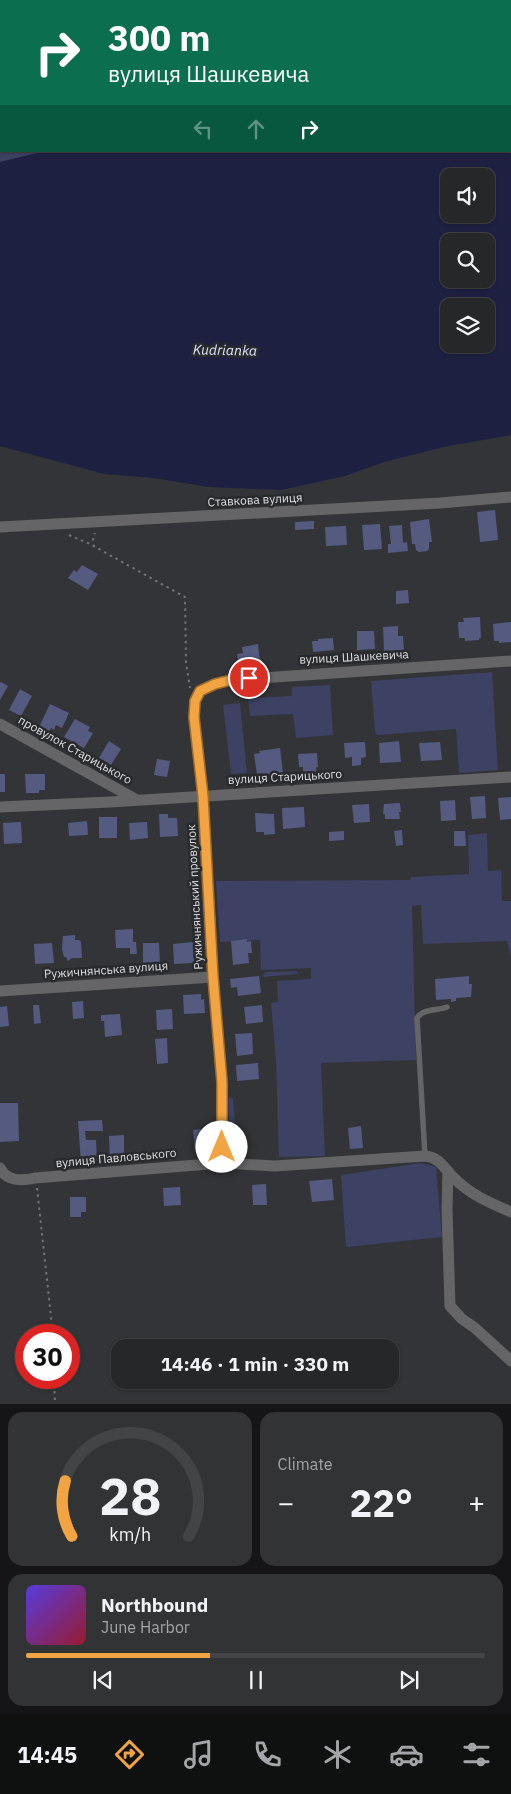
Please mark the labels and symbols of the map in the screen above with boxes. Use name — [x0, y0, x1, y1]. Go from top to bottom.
water label: Kudrianka — [193, 340, 257, 360]
street label: Ставкова вулиця — [207, 490, 303, 509]
street label: вулиця Шашкевича — [299, 646, 410, 667]
pin — [228, 657, 270, 699]
street label: провулок Старицького — [16, 712, 135, 787]
street label: вулиця Старицького — [227, 766, 343, 787]
street label: Ружичнянський провулок — [183, 824, 206, 970]
street label: Ружичнянська вулиця — [43, 958, 169, 981]
position arrow — [195, 1120, 247, 1172]
street label: вулиця Павловського — [55, 1145, 177, 1170]
speed limit sign: 30 — [15, 1324, 80, 1389]

